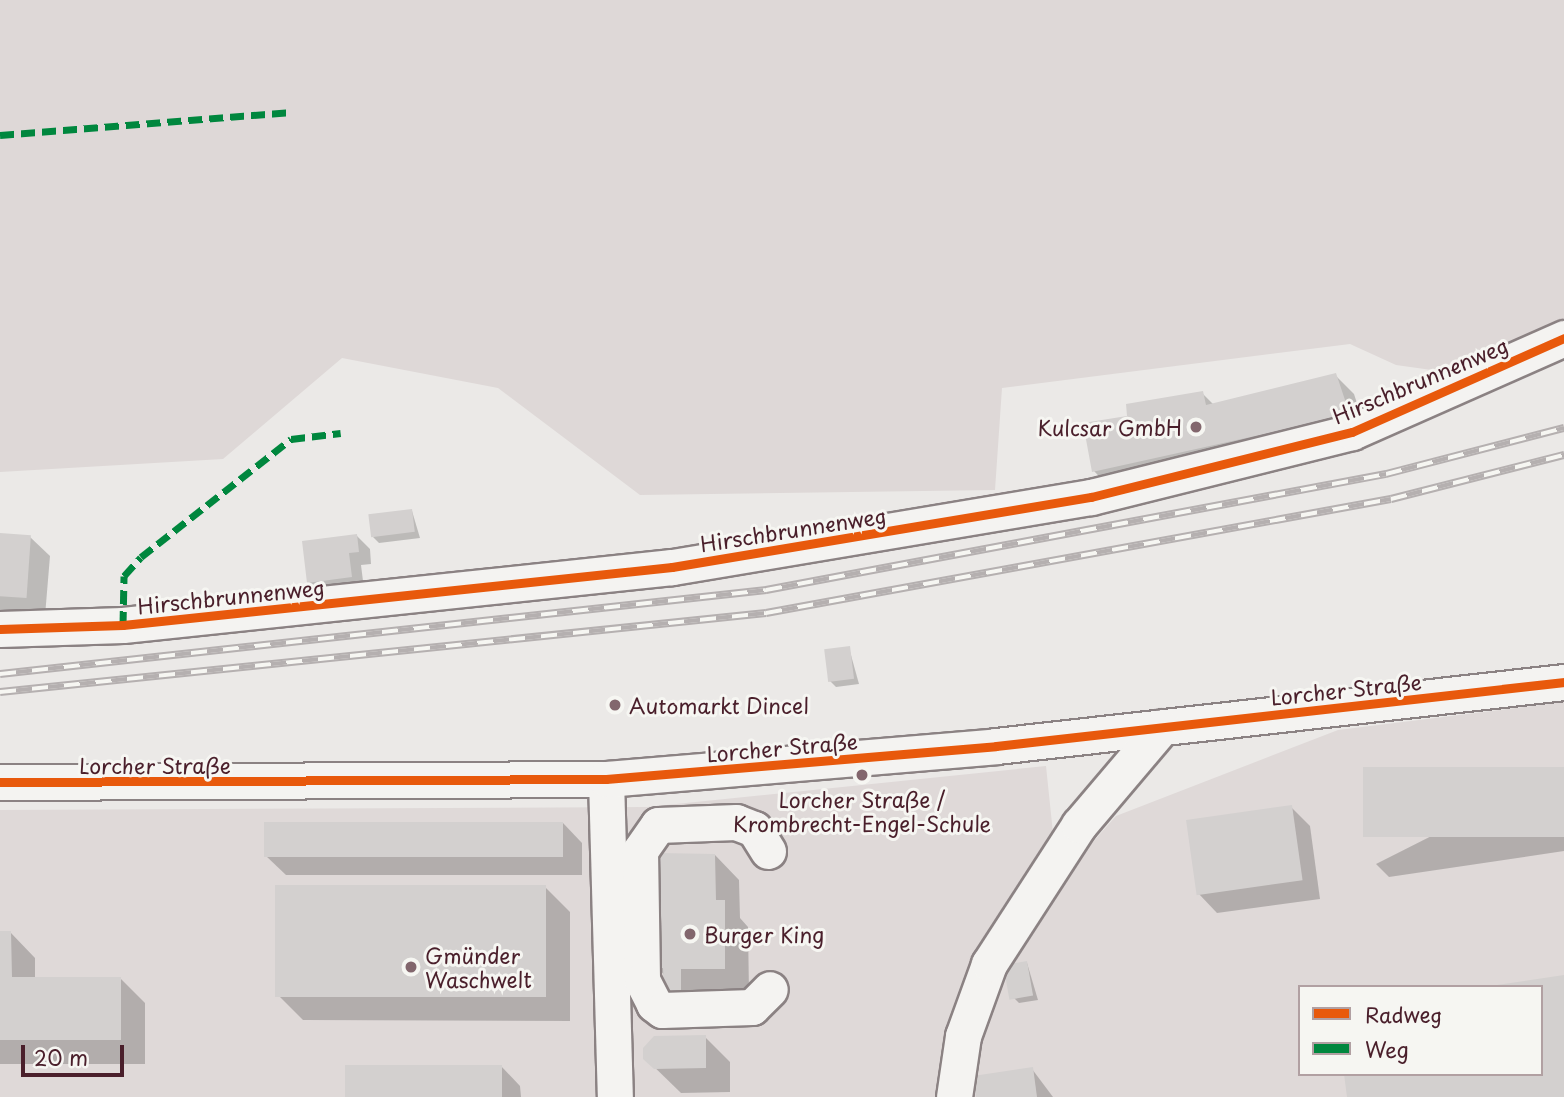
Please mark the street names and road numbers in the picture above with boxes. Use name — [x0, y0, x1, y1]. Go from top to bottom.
street label: Hirschbrunnenweg — [1328, 332, 1512, 428]
street label: Hirschbrunnenweg — [698, 502, 888, 556]
street label: Hirschbrunnenweg — [136, 574, 326, 618]
street label: Lorcher Straße — [1269, 669, 1423, 709]
street label: Lorcher Straße — [705, 728, 859, 766]
street label: Lorcher Straße — [79, 752, 231, 778]

